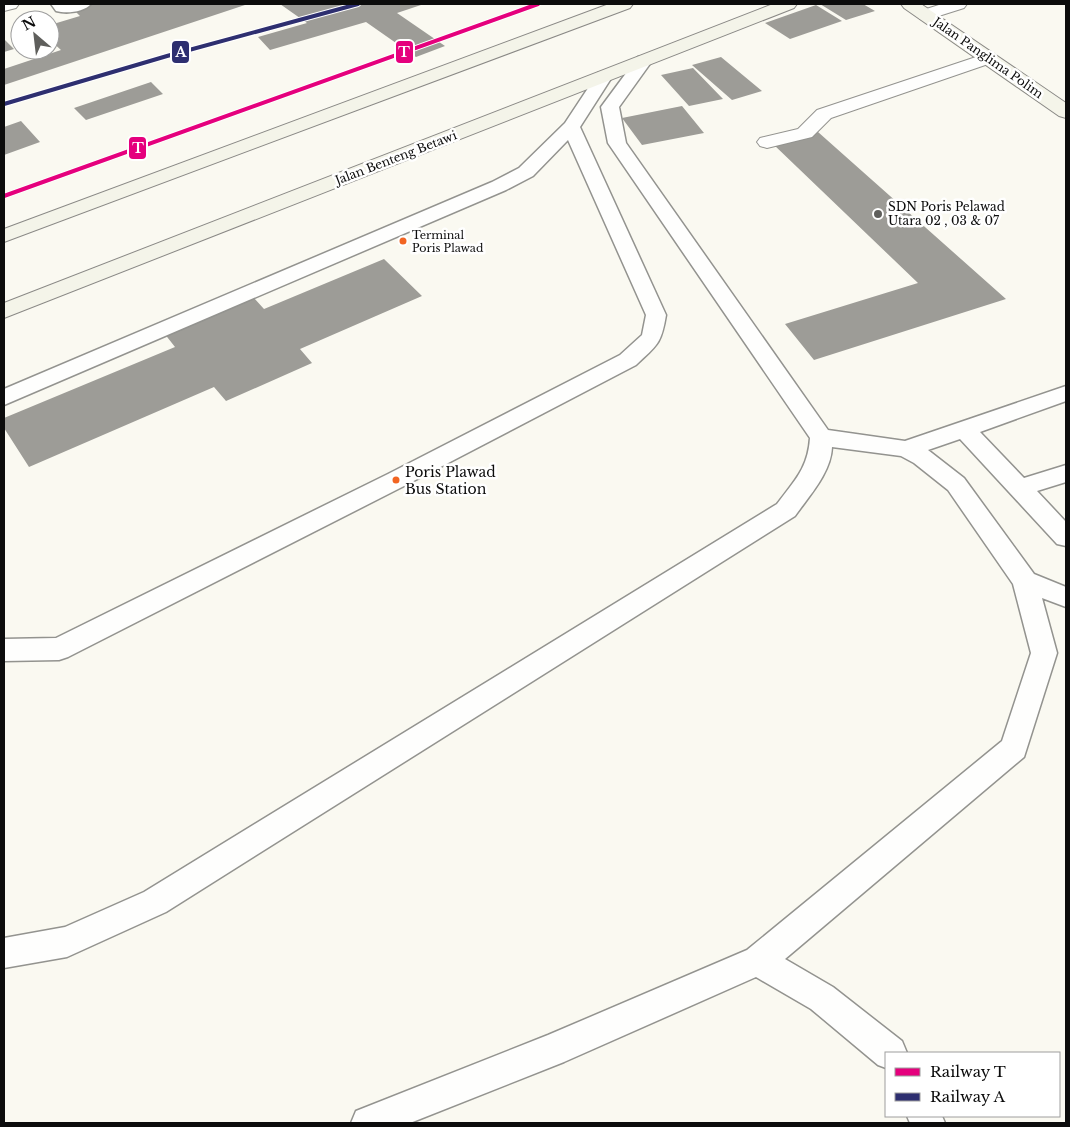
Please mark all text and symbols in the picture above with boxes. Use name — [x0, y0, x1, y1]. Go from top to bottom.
north arrow — [10, 10, 60, 60]
text: N — [19, 12, 39, 35]
street label: Jalan Panglima Polim — [929, 13, 1046, 101]
line badge: A — [171, 40, 190, 64]
line badge: T — [395, 40, 414, 64]
text: A — [174, 43, 187, 61]
text: T — [398, 43, 410, 61]
street label: Jalan Benteng Betawi — [331, 127, 459, 188]
line badge: T — [128, 136, 147, 160]
text: T — [132, 139, 144, 157]
place label: SDN Poris Pelawad Utara 02 , 03 & 07 — [888, 199, 1005, 228]
marker: SDN Poris Pelawad Utara 02 , 03 & 07 — [872, 208, 884, 220]
place label: Terminal Poris Plawad — [412, 228, 484, 255]
marker: Terminal Poris Plawad — [398, 236, 408, 246]
place label: Poris Plawad Bus Station — [405, 463, 496, 498]
marker: Poris Plawad Bus Station — [391, 475, 401, 485]
legend — [885, 1052, 1060, 1117]
text: Railway T — [930, 1062, 1006, 1081]
text: Railway A — [930, 1087, 1005, 1106]

